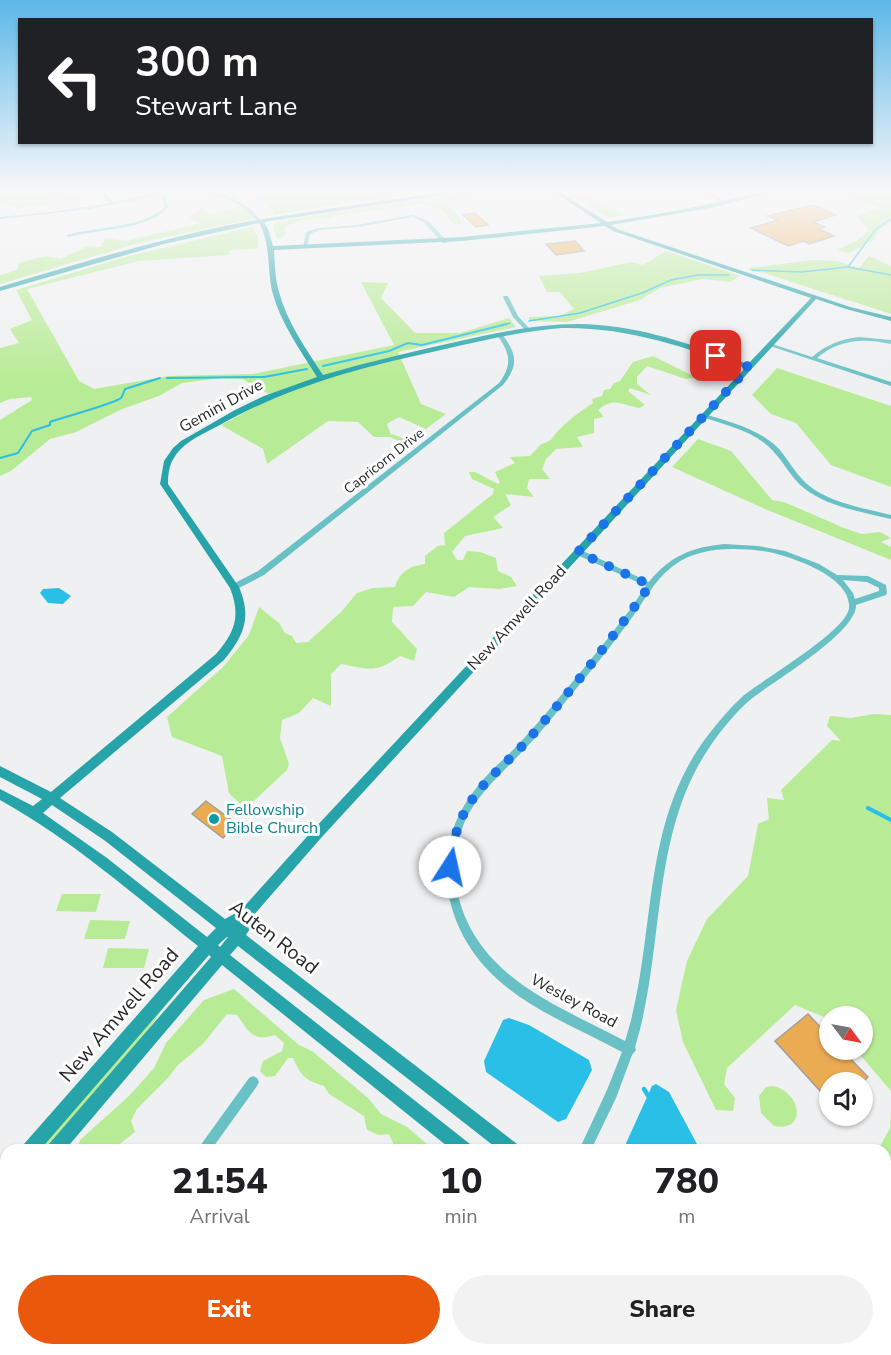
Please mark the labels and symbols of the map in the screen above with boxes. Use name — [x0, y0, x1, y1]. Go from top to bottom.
pin — [690, 330, 741, 381]
street label: Gemini Drive — [175, 374, 267, 438]
street label: Capricorn Drive — [340, 424, 428, 498]
street label: New Amwell Road — [463, 561, 571, 675]
place label: Fellowship Bible Church — [226, 799, 318, 839]
marker: Fellowship Bible Church — [207, 812, 221, 826]
position arrow — [418, 835, 482, 899]
street label: Auten Road — [224, 894, 324, 980]
street label: New Amwell Road — [53, 942, 185, 1088]
street label: Wesley Road — [527, 969, 621, 1033]
north arrow — [819, 1006, 873, 1060]

